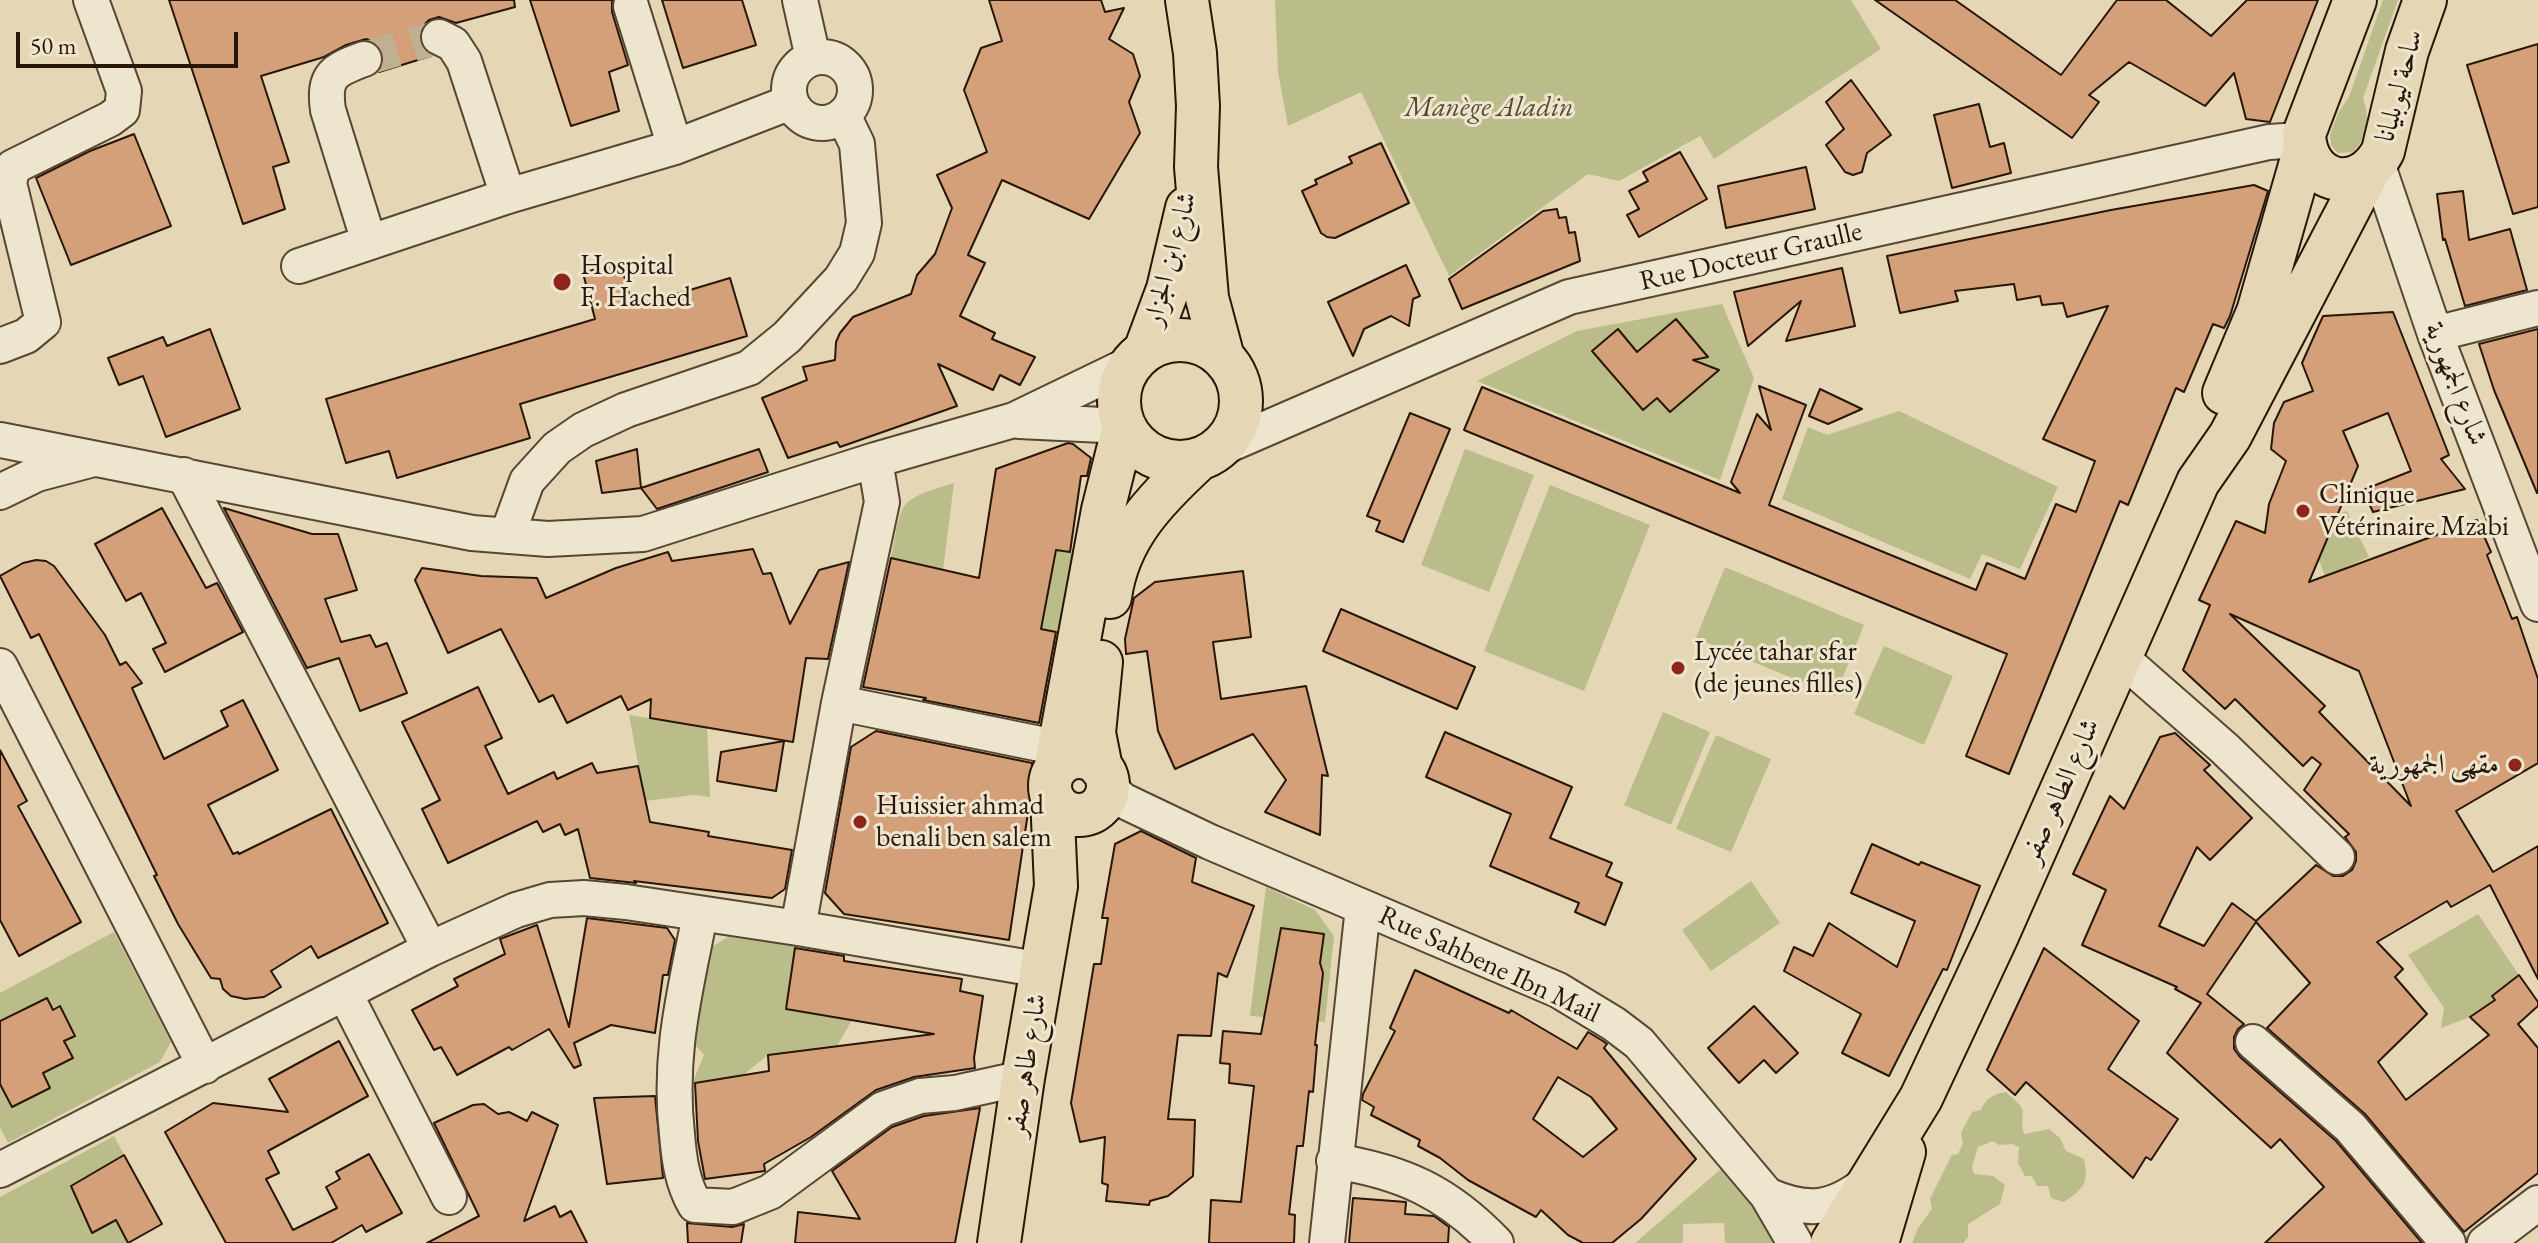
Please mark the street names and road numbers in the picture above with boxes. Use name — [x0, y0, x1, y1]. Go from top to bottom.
street label: ساحة ليوبليانا — [2369, 26, 2431, 146]
street label: شارع ابن الجزار — [1137, 188, 1205, 330]
street label: Rue Docteur Graulle — [1637, 215, 1865, 299]
street label: شارع الجمهورية — [2416, 318, 2494, 450]
street label: شارع الطاهر صفر — [2014, 714, 2108, 868]
street label: Rue Sahbene Ibn Mail — [1373, 899, 1605, 1031]
street label: شارع طاهر صفر — [999, 991, 1055, 1139]

